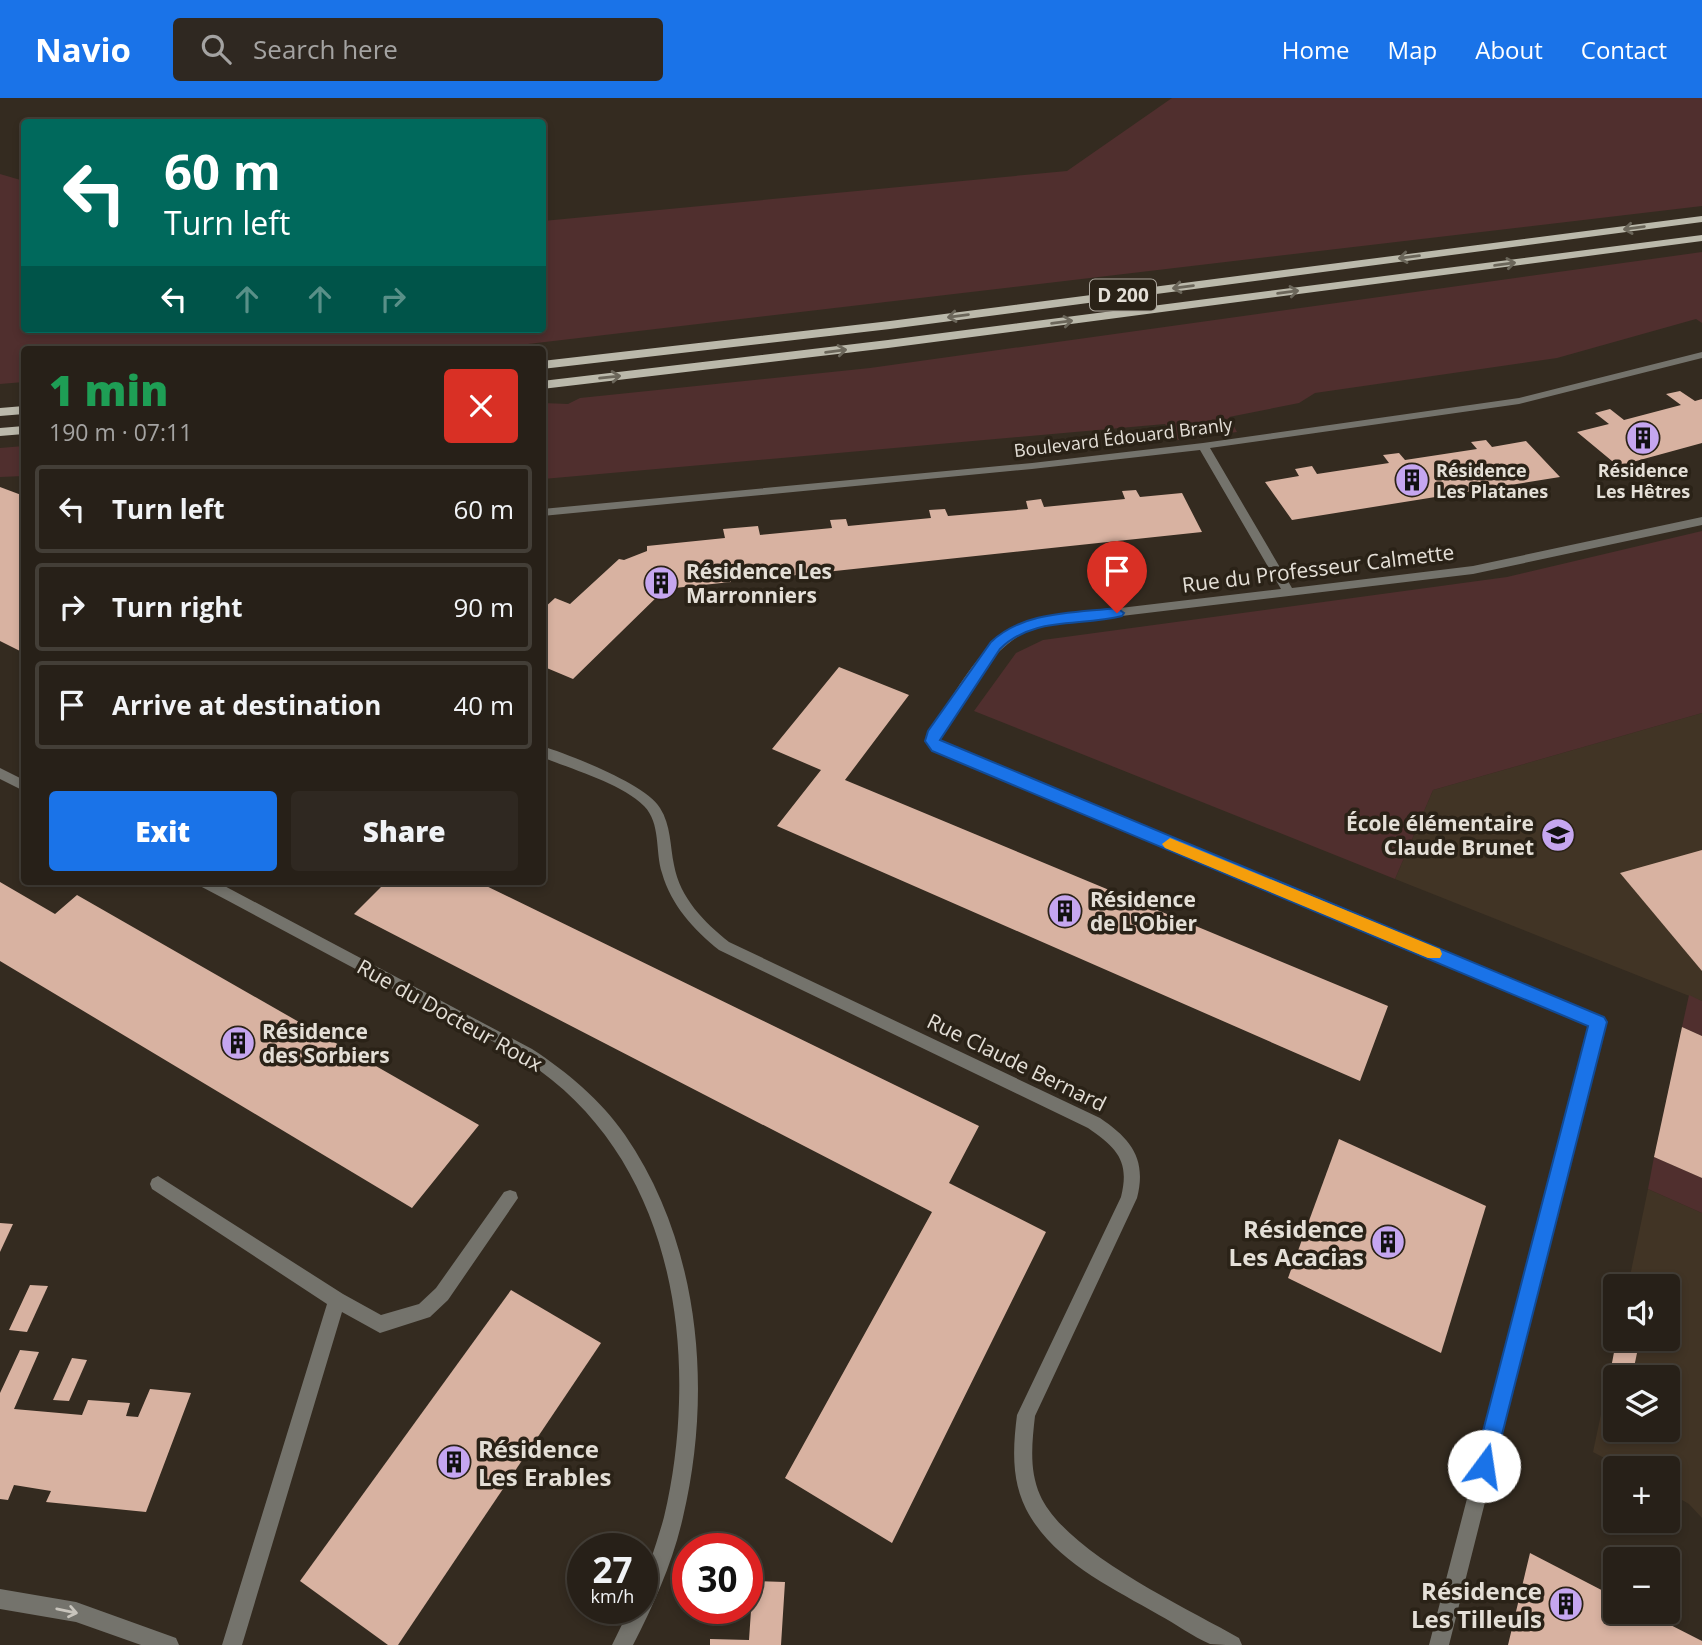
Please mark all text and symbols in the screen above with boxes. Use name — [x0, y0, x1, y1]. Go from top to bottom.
search box — [173, 18, 663, 81]
text: Navio — [35, 27, 131, 72]
icon: search — [197, 30, 235, 68]
text: Search here — [253, 31, 398, 67]
text: Home — [1282, 33, 1350, 66]
text: Map — [1388, 33, 1437, 66]
text: About — [1475, 33, 1543, 66]
text: Contact — [1581, 33, 1667, 66]
text: 60 m — [164, 138, 281, 204]
icon: left — [49, 147, 140, 238]
text: Turn left — [164, 201, 290, 244]
one-way arrow — [1623, 222, 1646, 235]
one-way arrow — [1398, 251, 1421, 264]
one-way arrow — [1493, 258, 1516, 271]
icon: left — [155, 280, 193, 318]
icon: ahead — [228, 280, 266, 318]
icon: ahead — [301, 280, 339, 318]
icon: right — [374, 280, 412, 318]
road number: D 200 — [1090, 280, 1156, 310]
one-way arrow — [1172, 281, 1195, 294]
one-way arrow — [1276, 286, 1298, 299]
one-way arrow — [947, 310, 969, 323]
one-way arrow — [1050, 316, 1073, 329]
one-way arrow — [824, 344, 847, 357]
text: 1 min — [49, 361, 168, 418]
button: close — [444, 369, 518, 443]
one-way arrow — [599, 371, 621, 384]
street label: Boulevard Édouard Branly — [1013, 412, 1234, 462]
text: 190 m · 07:11 — [49, 416, 192, 448]
building icon: Résidence Les Hêtres — [1624, 419, 1662, 457]
place label: Résidence Les Platanes — [1436, 458, 1548, 503]
place label: Résidence Les Hêtres — [1596, 458, 1690, 503]
building icon: Résidence Les Platanes — [1393, 461, 1431, 499]
icon: left — [53, 490, 91, 528]
text: Turn left — [112, 491, 224, 527]
text: 60 m — [453, 491, 514, 527]
street label: Rue du Professeur Calmette — [1180, 537, 1456, 599]
pin — [1087, 541, 1147, 613]
icon: arrive — [1098, 552, 1136, 590]
place label: Résidence Les Marronniers — [686, 557, 832, 609]
building icon: Résidence Les Marronniers — [642, 564, 680, 602]
icon: right — [53, 588, 91, 626]
text: Turn right — [112, 589, 243, 625]
text: 90 m — [453, 589, 514, 625]
icon: arrive — [53, 686, 91, 724]
text: Arrive at destination — [112, 687, 381, 723]
text: 40 m — [453, 687, 514, 723]
button: Exit — [49, 791, 277, 871]
button: Share — [291, 791, 518, 871]
place label: École élémentaire Claude Brunet — [1346, 809, 1534, 861]
school or university icon: École élémentaire Claude Brunet — [1539, 816, 1577, 854]
place label: Résidence de L'Obier — [1090, 885, 1197, 937]
building icon: Résidence de L'Obier — [1046, 892, 1084, 930]
street label: Rue du Docteur Roux — [352, 952, 548, 1078]
street label: Rue Claude Bernard — [923, 1006, 1111, 1118]
place label: Résidence des Sorbiers — [262, 1017, 390, 1069]
building icon: Résidence des Sorbiers — [219, 1024, 257, 1062]
place label: Résidence Les Acacias — [1229, 1212, 1364, 1273]
building icon: Résidence Les Acacias — [1369, 1223, 1407, 1261]
map controls — [1603, 1274, 1680, 1624]
button: sound — [1603, 1274, 1680, 1351]
button: layers — [1603, 1365, 1680, 1442]
position arrow — [1447, 1429, 1521, 1503]
place label: Résidence Les Erables — [478, 1432, 611, 1493]
building icon: Résidence Les Erables — [435, 1443, 473, 1481]
button: + — [1603, 1456, 1680, 1533]
speed limit sign: 30 — [672, 1533, 763, 1624]
text: 27 — [592, 1546, 633, 1593]
button: − — [1603, 1547, 1680, 1624]
place label: Résidence Les Tilleuls — [1411, 1574, 1542, 1635]
text: km/h — [591, 1584, 634, 1608]
building icon: Résidence Les Tilleuls — [1547, 1585, 1585, 1623]
one-way arrow — [55, 1604, 78, 1618]

